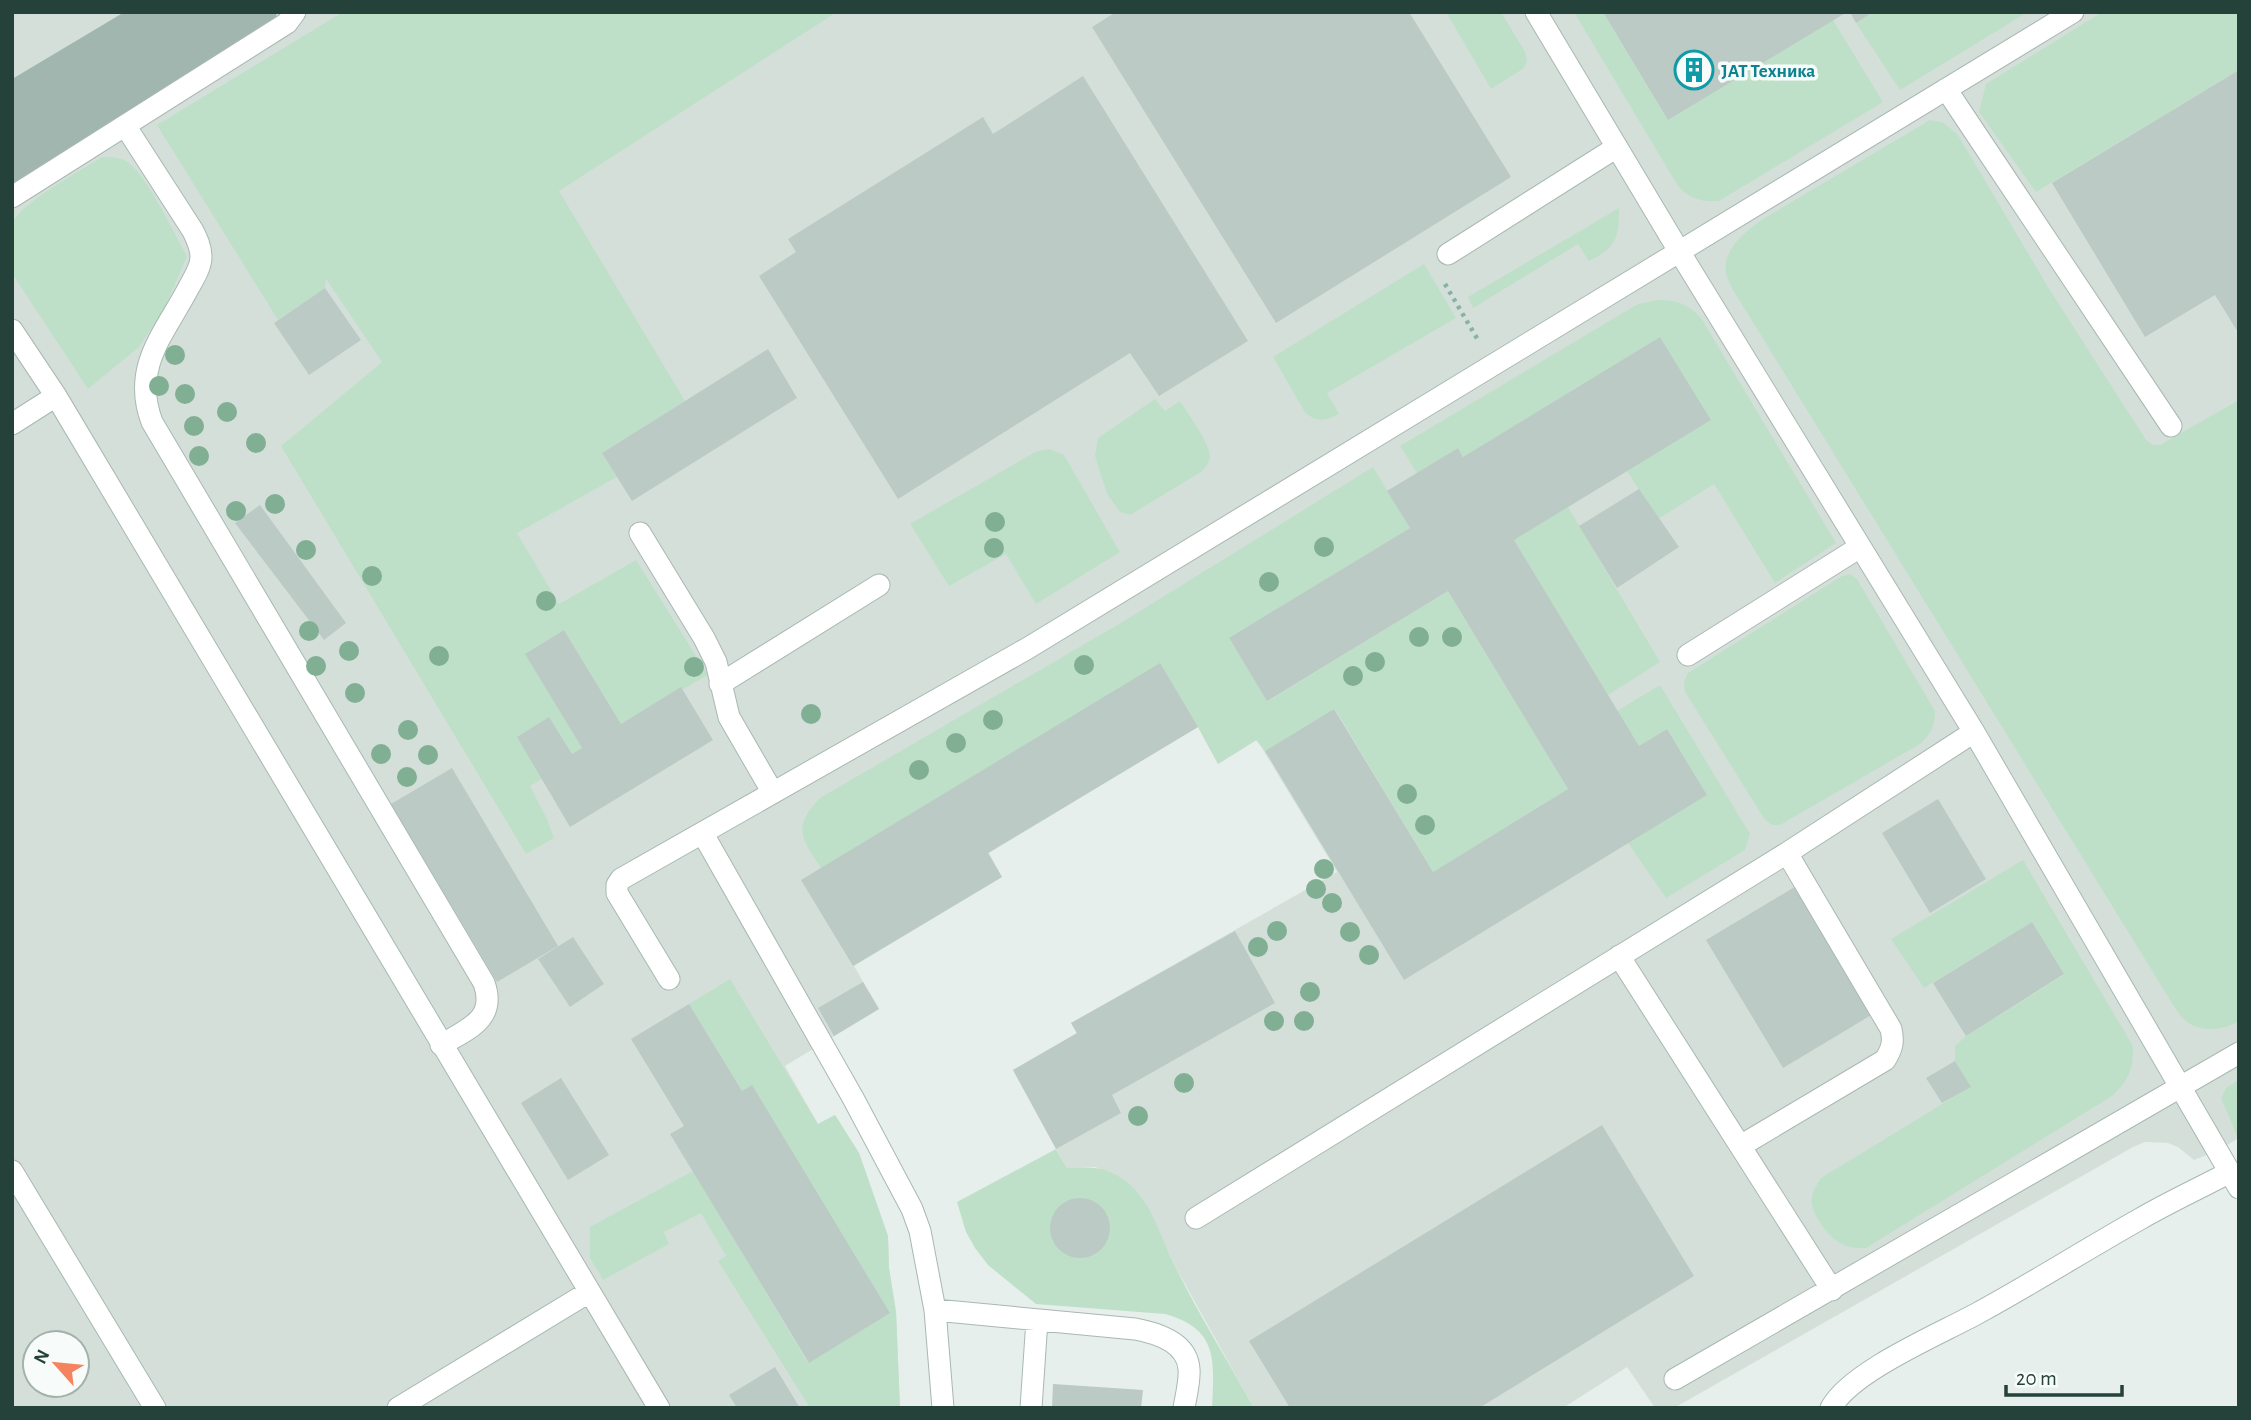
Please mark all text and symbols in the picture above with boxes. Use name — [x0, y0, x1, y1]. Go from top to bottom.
building icon: ЈАТ Техника — [1673, 49, 1715, 91]
place label: ЈАТ Техника — [1721, 62, 1815, 81]
north arrow — [21, 1329, 91, 1399]
text: N — [31, 1347, 54, 1367]
scale bar — [2006, 1354, 2122, 1398]
text: 20 m — [2016, 1368, 2057, 1389]

